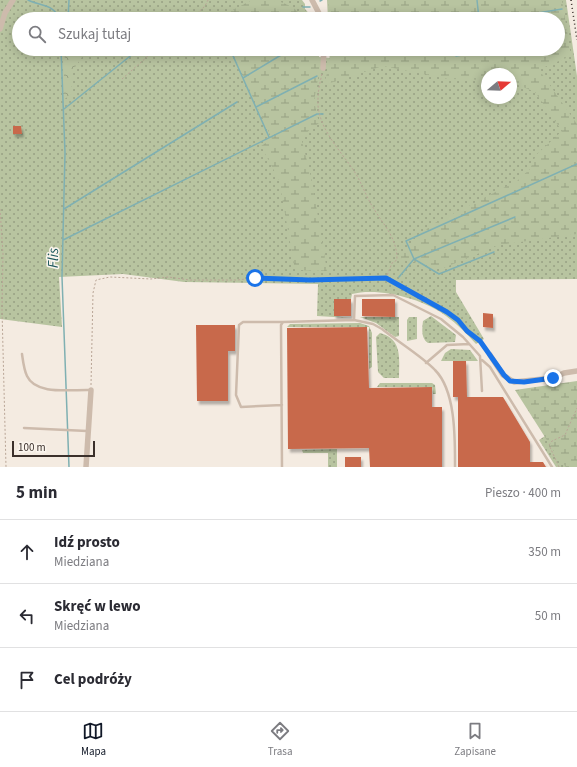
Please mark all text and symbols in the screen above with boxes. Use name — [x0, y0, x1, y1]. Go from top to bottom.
search box — [12, 12, 565, 56]
icon: search — [26, 23, 48, 45]
text: Szukaj tutaj — [58, 24, 131, 45]
north arrow — [481, 68, 517, 104]
water label: Flis — [43, 248, 64, 268]
route start — [246, 269, 264, 287]
route end — [544, 369, 562, 387]
scale bar — [12, 439, 95, 458]
text: 100 m — [18, 440, 46, 455]
text: 5 min — [16, 481, 57, 505]
text: Pieszo · 400 m — [485, 484, 561, 502]
text: Idź prosto — [54, 532, 120, 553]
icon: ahead — [16, 541, 38, 563]
text: 350 m — [528, 543, 561, 561]
text: Miedziana — [54, 553, 109, 571]
text: Skręć w lewo — [54, 596, 141, 617]
icon: left — [16, 605, 38, 627]
text: 50 m — [535, 607, 561, 625]
text: Miedziana — [54, 617, 109, 635]
icon: arrive — [16, 669, 38, 691]
text: Cel podróży — [54, 669, 132, 690]
tab: Mapa — [81, 720, 106, 759]
tab: Trasa — [268, 720, 292, 759]
tab: Zapisane — [454, 720, 496, 759]

